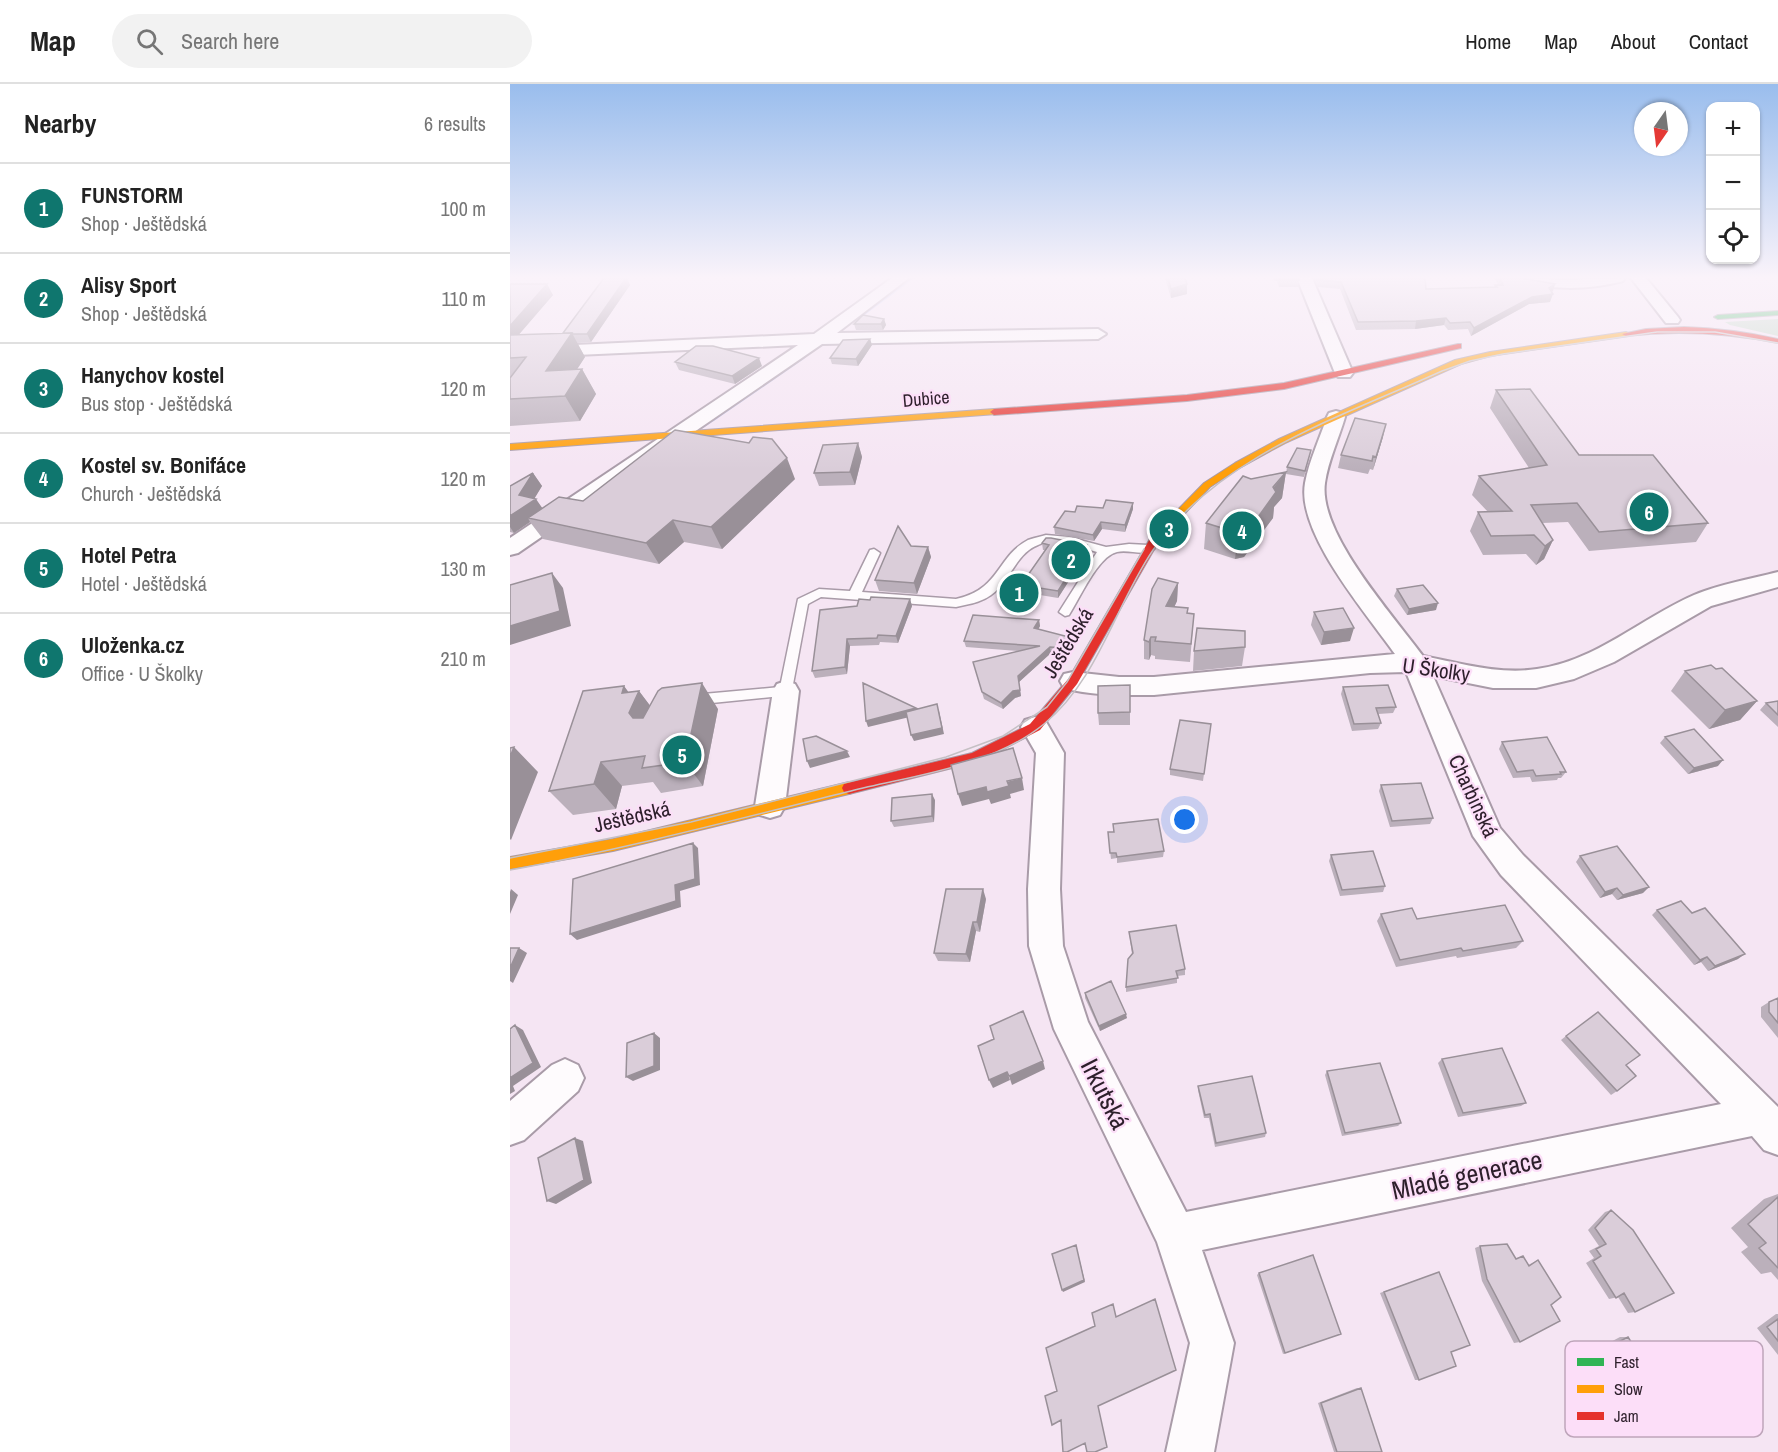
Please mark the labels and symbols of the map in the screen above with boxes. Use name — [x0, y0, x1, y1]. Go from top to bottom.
north arrow — [1634, 102, 1688, 156]
street label: Dubice — [902, 384, 950, 413]
pin: 6 — [1630, 490, 1668, 534]
pin: 3 — [1150, 506, 1188, 552]
pin: 4 — [1222, 508, 1262, 554]
pin: 2 — [1052, 538, 1090, 582]
pin: 1 — [1000, 570, 1038, 616]
street label: Ještědská — [1035, 602, 1100, 683]
street label: U Školky — [1400, 650, 1472, 689]
pin: 5 — [662, 732, 702, 778]
street label: Charbinská — [1442, 750, 1505, 842]
street label: Ještědská — [591, 794, 673, 839]
your location — [1170, 805, 1199, 834]
street label: Irkutská — [1073, 1053, 1138, 1135]
street label: Mladé generace — [1388, 1141, 1545, 1208]
legend — [1565, 1341, 1763, 1437]
text: Fast — [1614, 1351, 1639, 1373]
text: Slow — [1614, 1378, 1643, 1400]
text: Jam — [1614, 1405, 1639, 1427]

